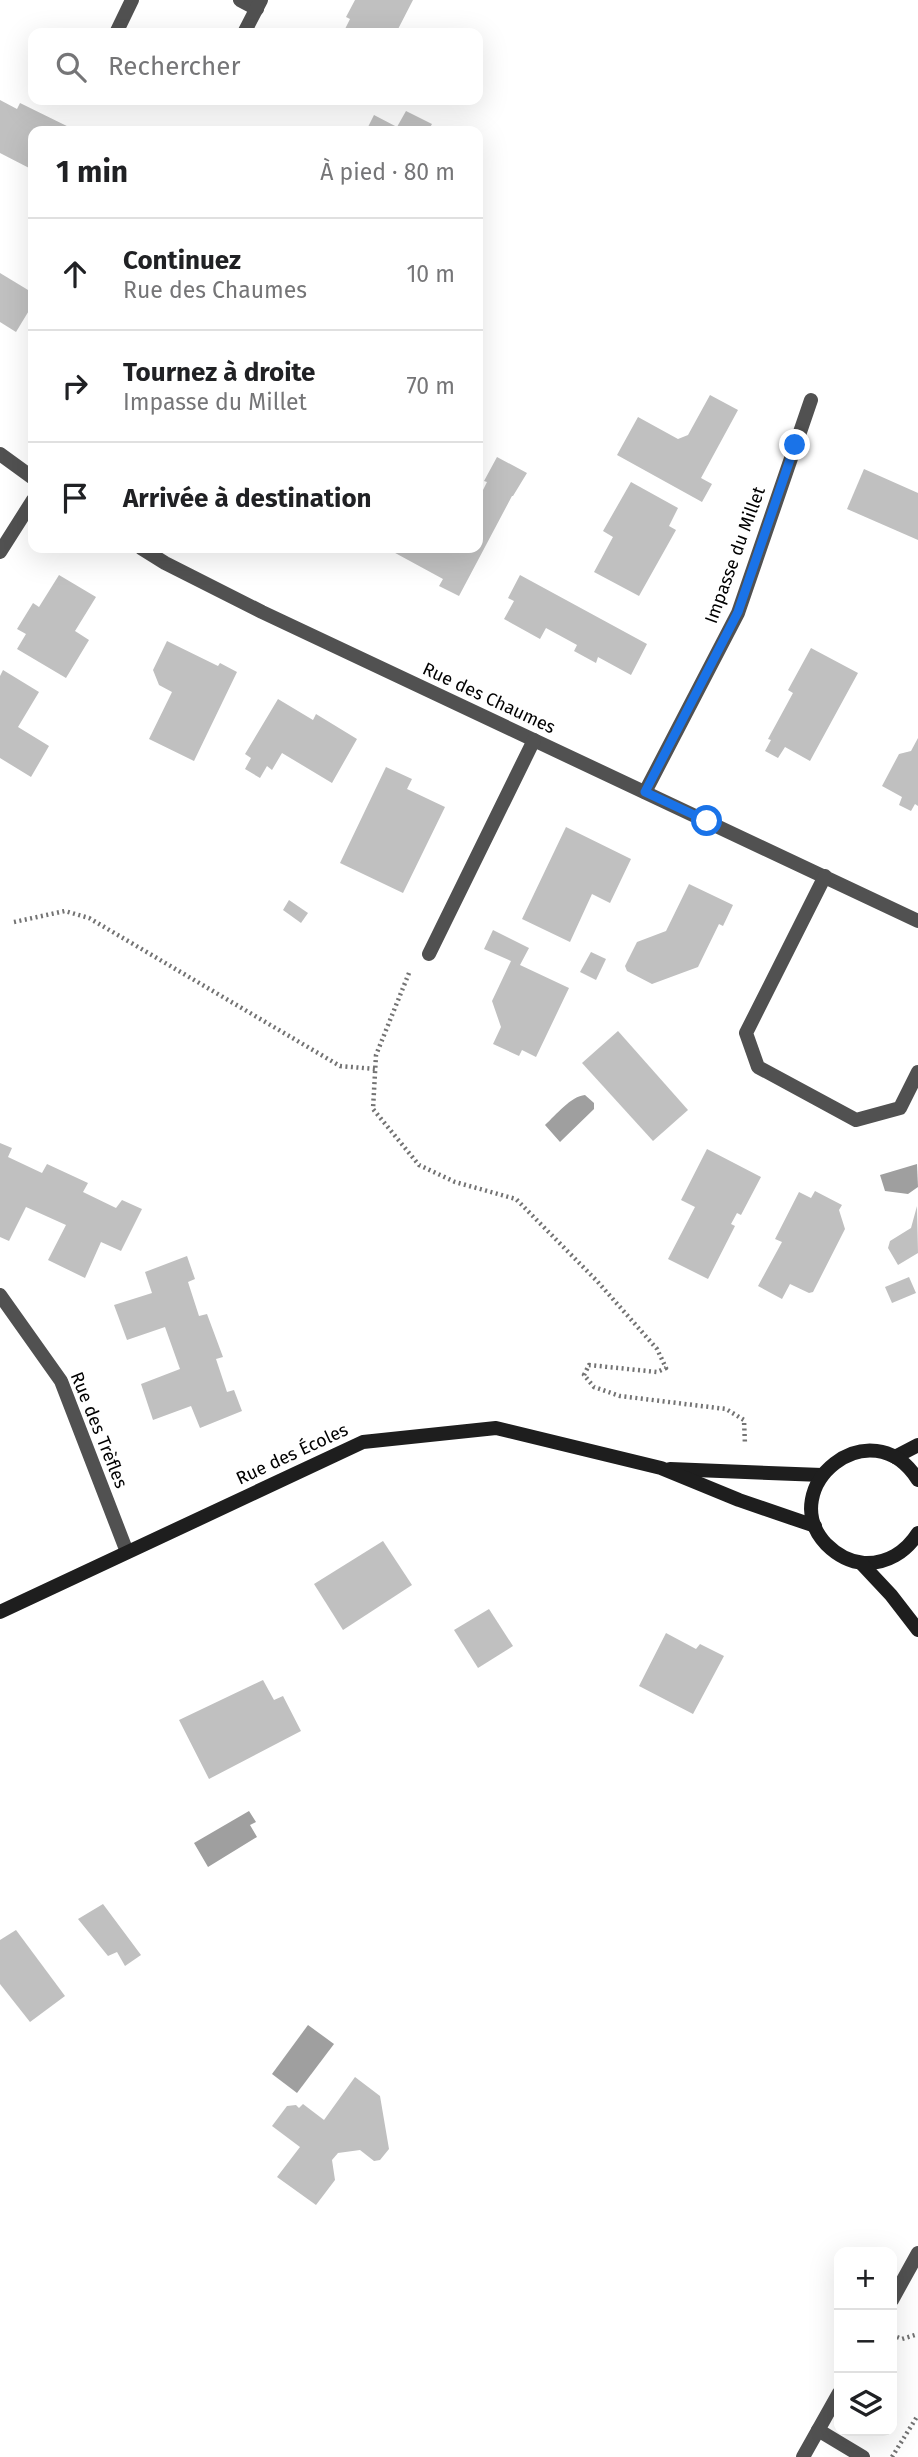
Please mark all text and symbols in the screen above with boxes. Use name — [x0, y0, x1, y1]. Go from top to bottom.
search box — [28, 28, 483, 105]
icon: search — [52, 48, 90, 86]
text: Rechercher — [108, 51, 240, 82]
text: 1 min — [56, 154, 128, 190]
text: À pied · 80 m — [320, 158, 455, 186]
text: Continuez — [123, 245, 241, 276]
icon: ahead — [56, 255, 94, 293]
text: 10 m — [406, 260, 455, 288]
text: Rue des Chaumes — [123, 276, 307, 304]
text: Tournez à droite — [123, 357, 315, 388]
icon: right — [56, 367, 94, 405]
text: 70 m — [406, 372, 455, 400]
text: Impasse du Millet — [123, 388, 307, 416]
route end — [779, 429, 810, 460]
icon: arrive — [56, 479, 94, 517]
text: Arrivée à destination — [123, 483, 372, 514]
street label: Impasse du Millet — [700, 483, 770, 626]
street label: Rue des Chaumes — [419, 658, 559, 738]
route start — [691, 805, 722, 836]
street label: Rue des Trèfles — [66, 1369, 132, 1491]
street label: Rue des Écoles — [232, 1418, 352, 1490]
map controls — [834, 2247, 897, 2436]
button: + — [834, 2247, 897, 2310]
button: − — [834, 2310, 897, 2373]
button: layers — [834, 2373, 897, 2436]

